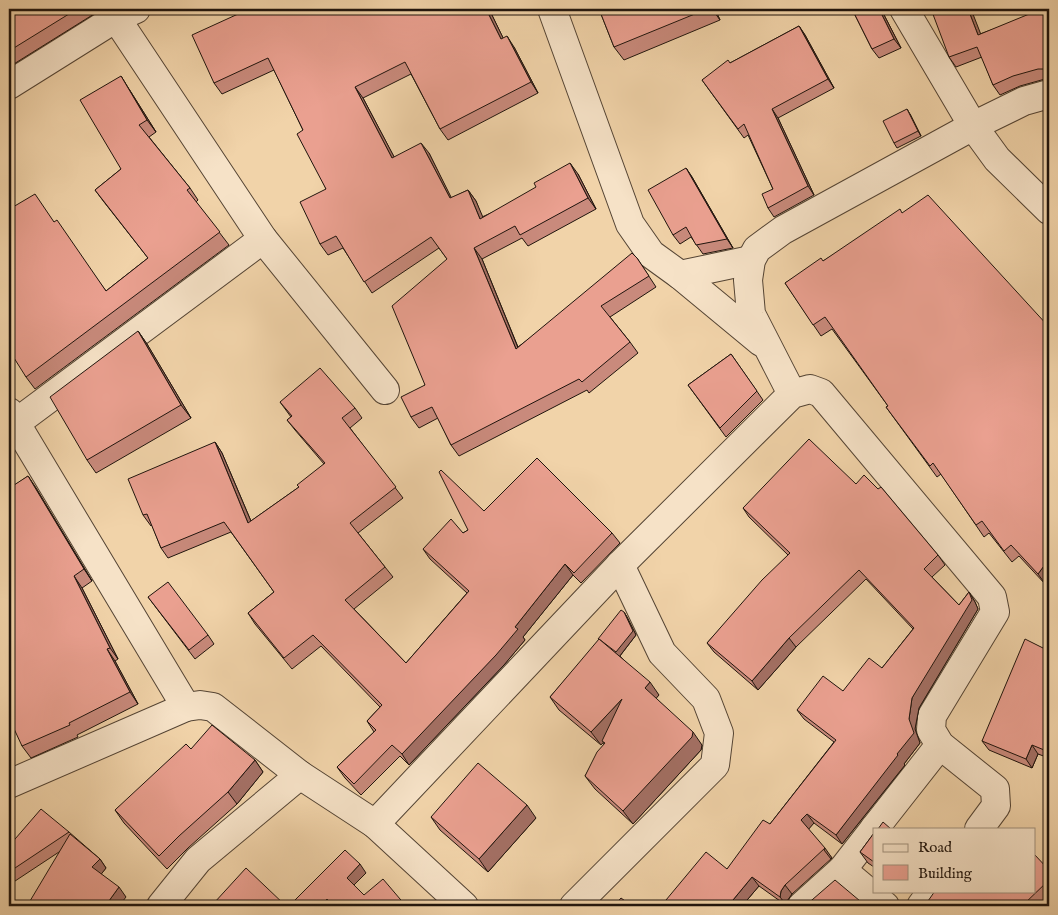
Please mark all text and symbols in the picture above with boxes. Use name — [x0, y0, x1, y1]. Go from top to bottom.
legend — [873, 828, 1036, 892]
text: Road — [918, 838, 953, 857]
text: Building — [918, 864, 973, 883]

